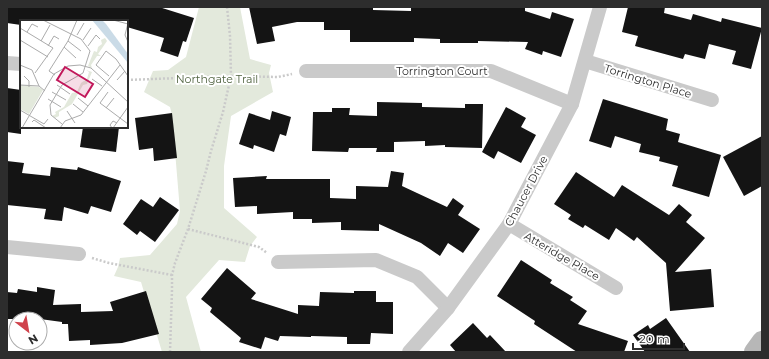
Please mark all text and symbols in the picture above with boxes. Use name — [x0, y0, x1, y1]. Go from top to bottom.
inset map — [20, 20, 128, 128]
street label: Torrington Place — [603, 61, 694, 101]
street label: Torrington Court — [396, 64, 488, 78]
park label: Northgate Trail — [176, 72, 258, 86]
street label: Chaucer Drive — [502, 153, 551, 229]
street label: Atteridge Place — [522, 229, 603, 283]
north arrow — [8, 311, 48, 351]
scale bar — [633, 325, 684, 351]
text: N — [26, 331, 41, 348]
text: 20 m — [639, 331, 670, 346]

